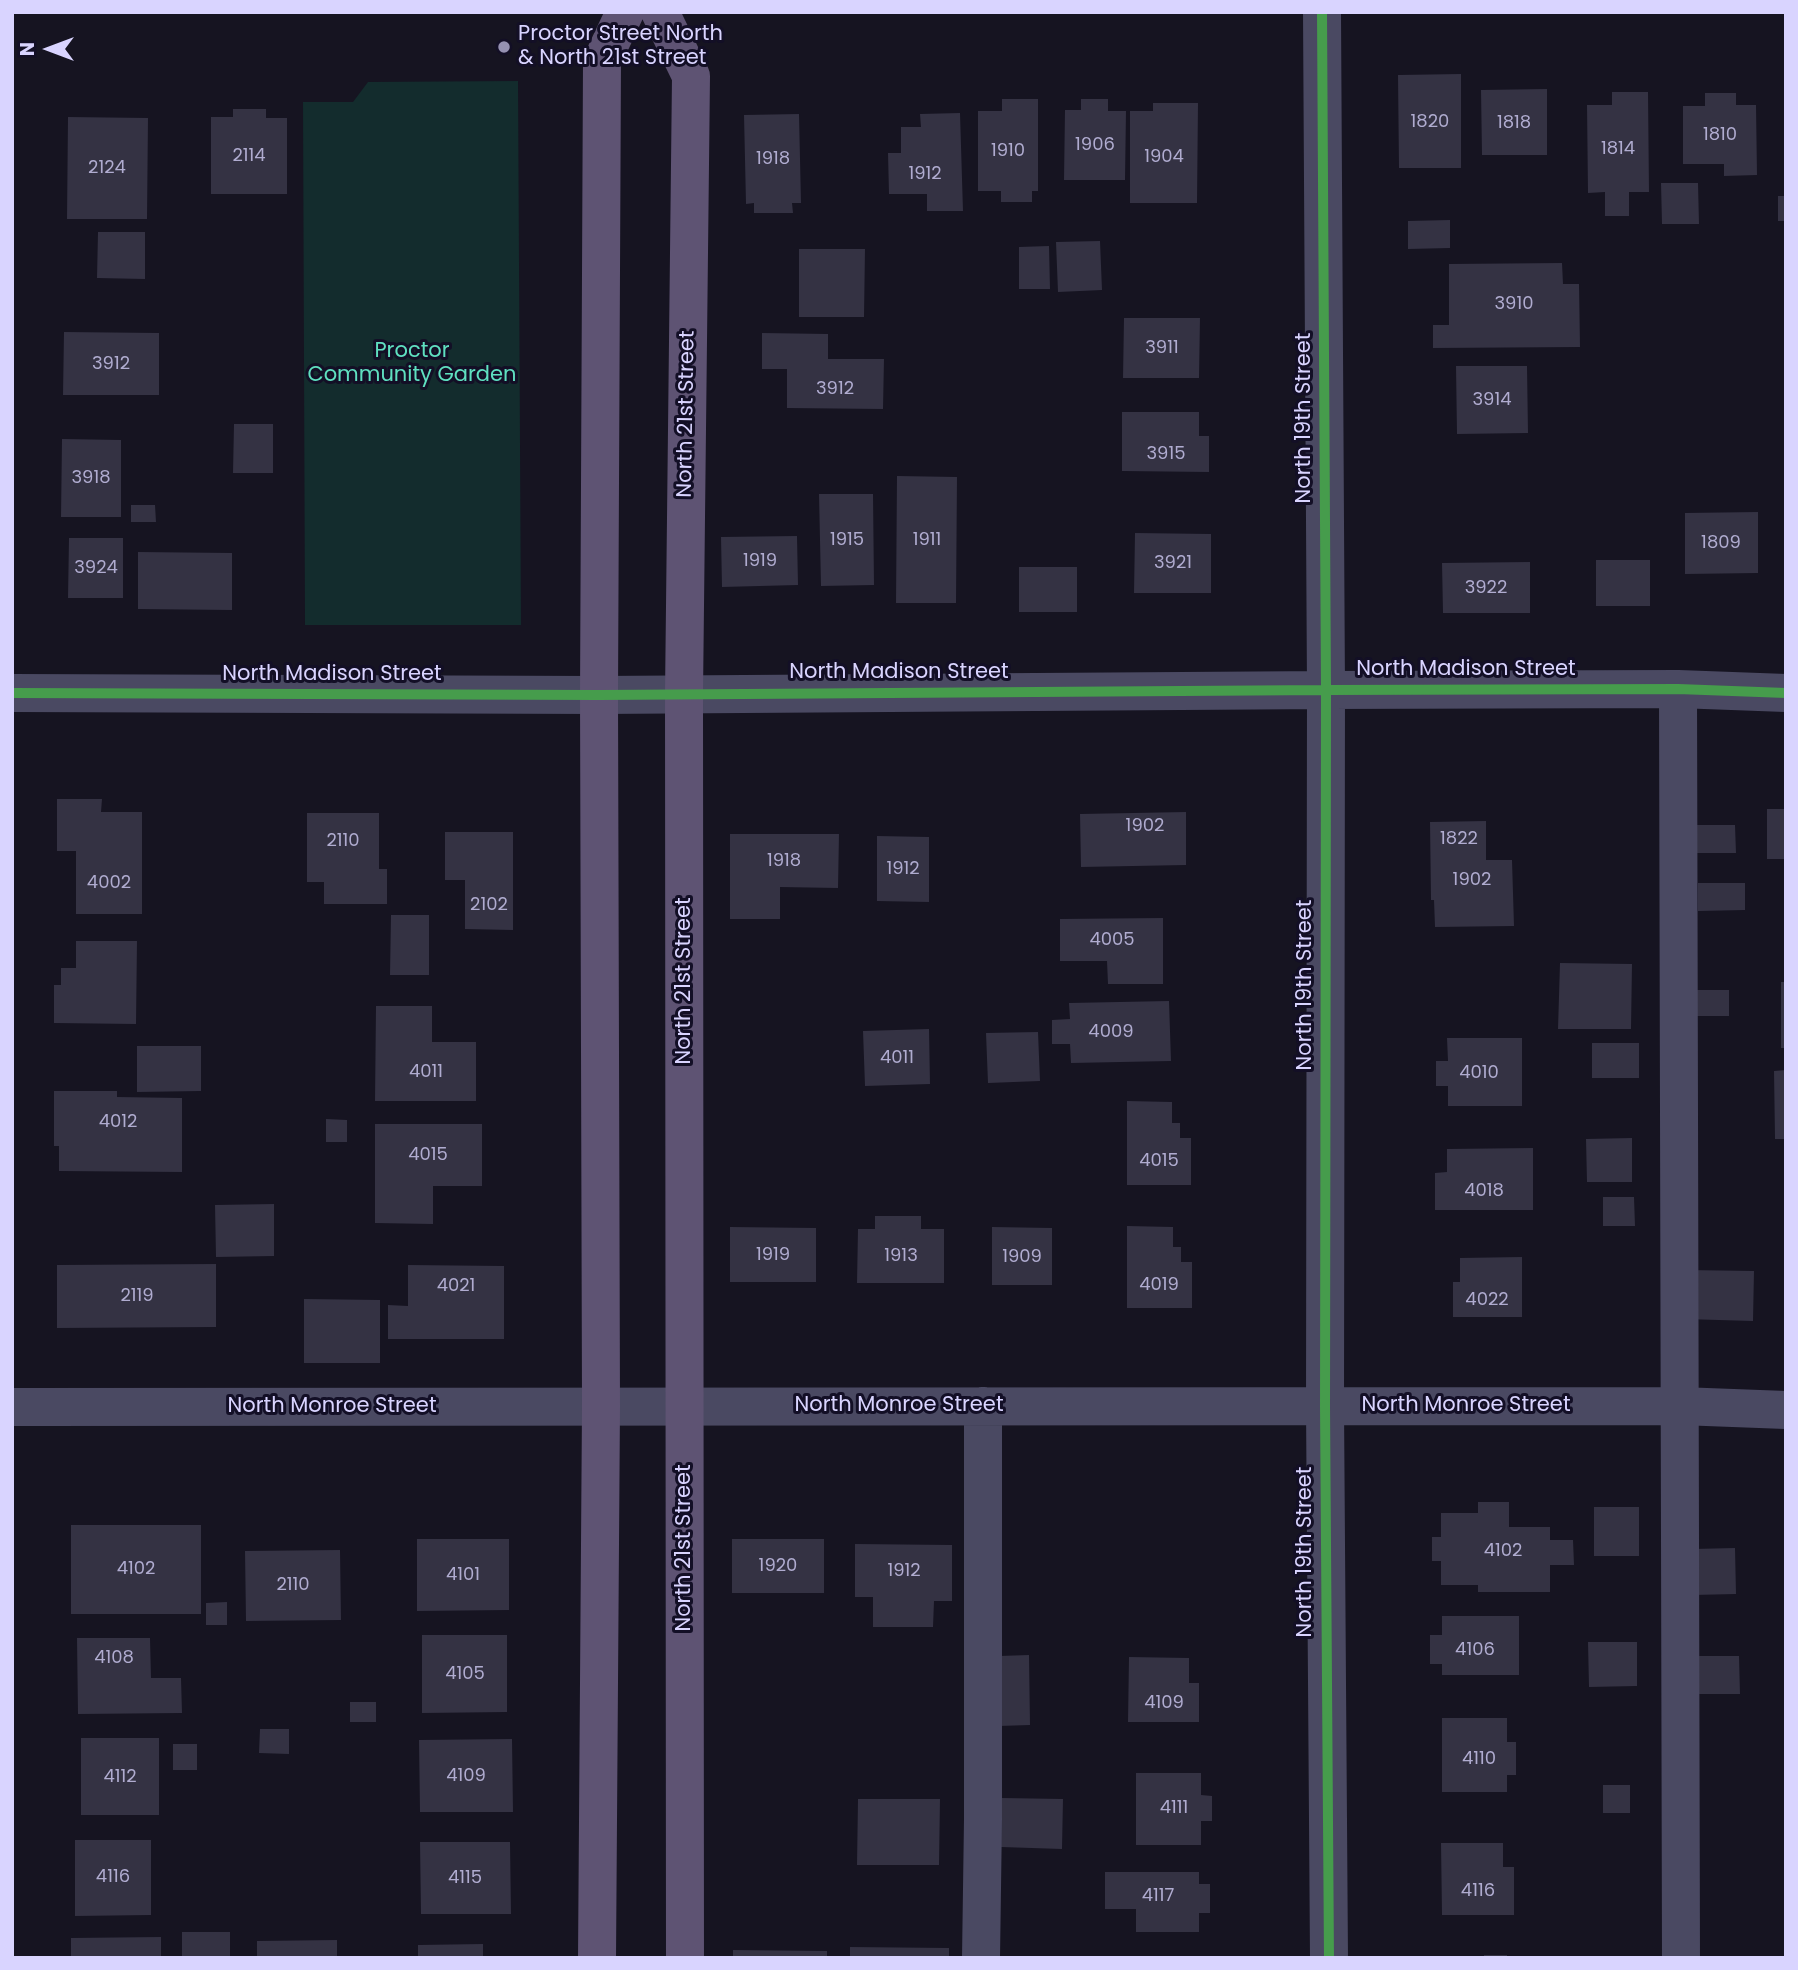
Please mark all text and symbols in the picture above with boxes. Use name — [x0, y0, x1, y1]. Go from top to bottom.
north arrow — [14, 14, 84, 84]
place label: Proctor Street North & North 21st Street — [518, 22, 723, 72]
marker: Proctor Street North & North 21st Street — [496, 39, 512, 55]
text: N — [14, 42, 41, 56]
house number: 1820 — [1411, 111, 1449, 133]
house number: 1818 — [1497, 112, 1531, 134]
house number: 1810 — [1703, 124, 1737, 146]
house number: 1906 — [1075, 134, 1115, 156]
house number: 1814 — [1601, 138, 1635, 160]
house number: 1910 — [991, 140, 1025, 162]
house number: 2114 — [232, 145, 266, 167]
house number: 1904 — [1144, 146, 1184, 168]
house number: 1918 — [756, 148, 790, 170]
house number: 2124 — [88, 157, 126, 179]
house number: 1912 — [908, 163, 942, 185]
house number: 3910 — [1494, 293, 1534, 315]
street label: North 21st Street — [673, 330, 701, 498]
street label: North 19th Street — [1292, 333, 1318, 503]
house number: 3911 — [1145, 337, 1179, 359]
park label: Proctor Community Garden — [307, 339, 517, 389]
house number: 3912 — [92, 353, 130, 375]
house number: 3912 — [816, 378, 854, 400]
house number: 3914 — [1472, 389, 1512, 411]
house number: 3915 — [1146, 443, 1186, 465]
house number: 3918 — [71, 467, 111, 489]
house number: 1915 — [830, 529, 864, 551]
house number: 1911 — [913, 529, 941, 551]
house number: 1809 — [1701, 532, 1741, 554]
house number: 1919 — [743, 550, 777, 572]
house number: 3921 — [1154, 552, 1192, 574]
house number: 3924 — [74, 557, 118, 579]
house number: 3922 — [1465, 577, 1507, 599]
street label: North Madison Street — [1356, 657, 1576, 683]
street label: North Madison Street — [789, 660, 1009, 686]
street label: North Madison Street — [222, 662, 442, 688]
house number: 1902 — [1126, 815, 1164, 837]
house number: 1822 — [1440, 828, 1478, 850]
house number: 2110 — [326, 830, 360, 852]
house number: 1918 — [767, 850, 801, 872]
house number: 1912 — [886, 858, 920, 880]
house number: 1902 — [1453, 869, 1491, 891]
house number: 4002 — [87, 872, 131, 894]
house number: 2102 — [470, 894, 508, 916]
street label: North 21st Street — [672, 897, 698, 1065]
street label: North 19th Street — [1293, 900, 1319, 1070]
house number: 4005 — [1089, 929, 1135, 951]
house number: 4009 — [1088, 1021, 1134, 1043]
house number: 4011 — [880, 1047, 914, 1069]
house number: 4011 — [409, 1061, 443, 1083]
house number: 4010 — [1459, 1062, 1499, 1084]
house number: 4012 — [99, 1111, 137, 1133]
house number: 4015 — [408, 1144, 448, 1166]
house number: 4015 — [1139, 1150, 1179, 1172]
house number: 4018 — [1464, 1180, 1504, 1202]
house number: 1919 — [756, 1244, 790, 1266]
house number: 1913 — [884, 1245, 918, 1267]
house number: 1909 — [1002, 1246, 1042, 1268]
house number: 4019 — [1139, 1274, 1179, 1296]
house number: 4021 — [437, 1275, 475, 1297]
house number: 2119 — [120, 1285, 154, 1307]
house number: 4022 — [1465, 1289, 1509, 1311]
street label: North Monroe Street — [794, 1393, 1004, 1419]
street label: North Monroe Street — [1361, 1393, 1571, 1419]
street label: North Monroe Street — [227, 1394, 437, 1420]
street label: North 21st Street — [672, 1464, 698, 1632]
street label: North 19th Street — [1293, 1467, 1319, 1637]
house number: 4102 — [1484, 1540, 1522, 1562]
house number: 1920 — [759, 1555, 797, 1577]
house number: 4102 — [117, 1558, 155, 1580]
house number: 1912 — [887, 1560, 921, 1582]
house number: 4101 — [446, 1564, 480, 1586]
house number: 2110 — [276, 1574, 310, 1596]
house number: 4106 — [1455, 1639, 1495, 1661]
house number: 4108 — [94, 1647, 134, 1669]
house number: 4105 — [445, 1663, 485, 1685]
house number: 4109 — [1144, 1692, 1184, 1714]
house number: 4110 — [1462, 1748, 1496, 1770]
house number: 4109 — [446, 1765, 486, 1787]
house number: 4112 — [103, 1766, 137, 1788]
house number: 4111 — [1160, 1797, 1188, 1819]
house number: 4116 — [96, 1866, 130, 1888]
house number: 4115 — [448, 1867, 482, 1889]
house number: 4116 — [1461, 1880, 1495, 1902]
house number: 4117 — [1142, 1885, 1174, 1907]

